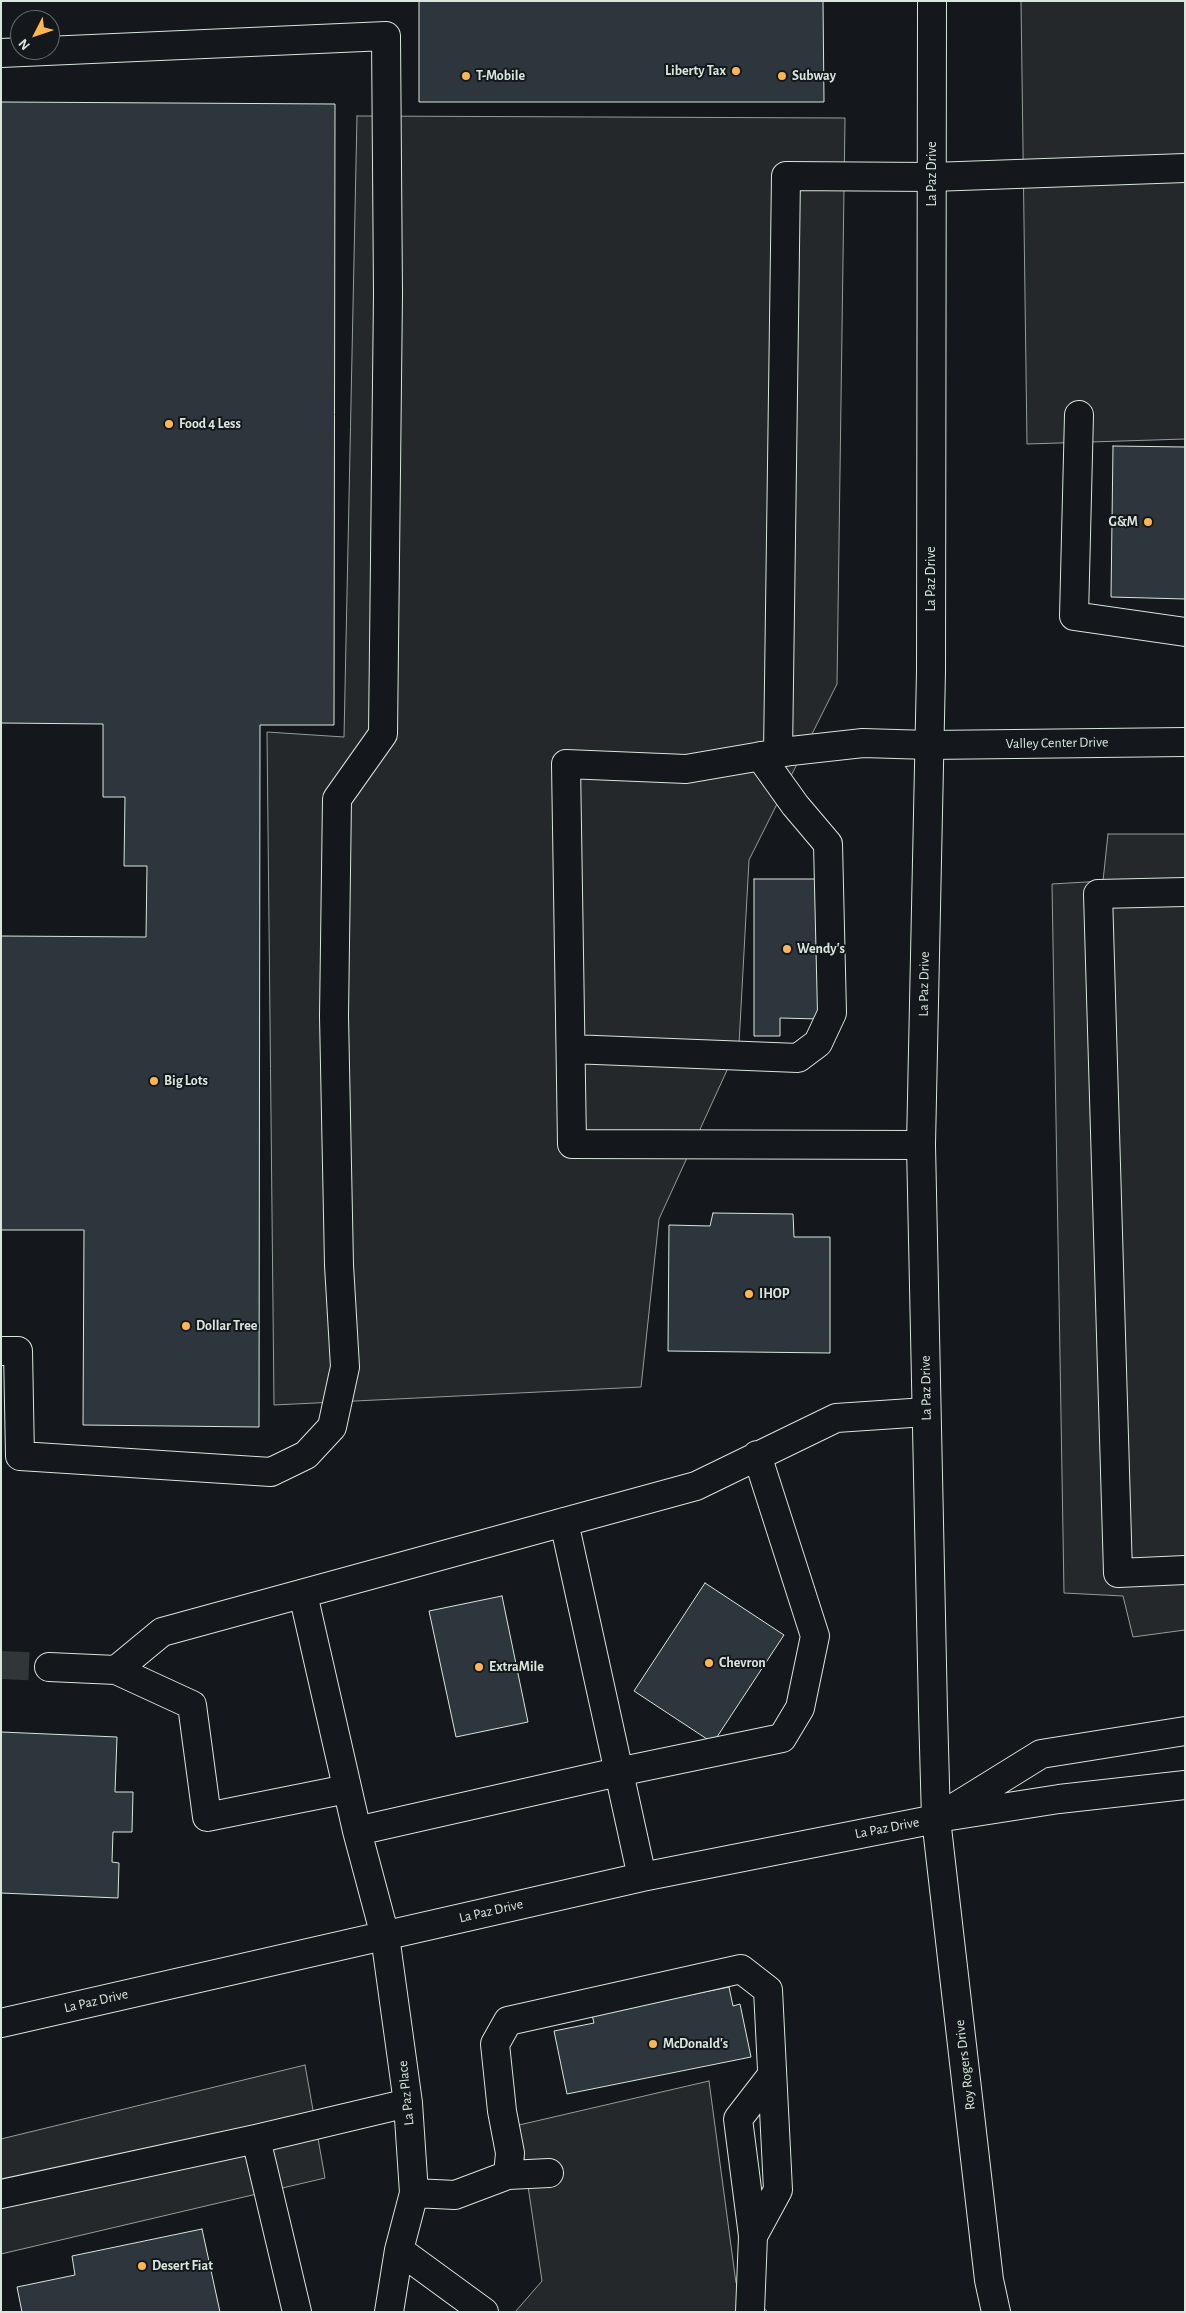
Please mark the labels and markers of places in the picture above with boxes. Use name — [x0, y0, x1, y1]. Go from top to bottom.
place label: Liberty Tax — [665, 63, 726, 79]
marker: Liberty Tax — [730, 65, 742, 77]
place label: T-Mobile — [476, 68, 525, 84]
place label: Subway — [792, 68, 836, 84]
marker: T-Mobile — [460, 70, 472, 82]
marker: Subway — [776, 70, 788, 82]
place label: Food 4 Less — [179, 416, 241, 432]
marker: Food 4 Less — [163, 418, 175, 430]
place label: G&M — [1109, 514, 1138, 530]
marker: G&M — [1142, 516, 1154, 528]
place label: Wendy's — [797, 941, 845, 957]
marker: Wendy's — [781, 943, 793, 955]
place label: Big Lots — [164, 1073, 208, 1089]
marker: Big Lots — [148, 1075, 160, 1087]
place label: IHOP — [759, 1286, 789, 1302]
marker: IHOP — [743, 1288, 755, 1300]
place label: Dollar Tree — [196, 1318, 257, 1334]
marker: Dollar Tree — [180, 1320, 192, 1332]
place label: Chevron — [719, 1655, 766, 1671]
marker: Chevron — [703, 1657, 715, 1669]
place label: ExtraMile — [489, 1659, 544, 1675]
marker: ExtraMile — [473, 1661, 485, 1673]
place label: McDonald's — [663, 2036, 728, 2052]
marker: McDonald's — [647, 2038, 659, 2050]
place label: Desert Fiat — [152, 2258, 213, 2274]
marker: Desert Fiat — [136, 2260, 148, 2272]

